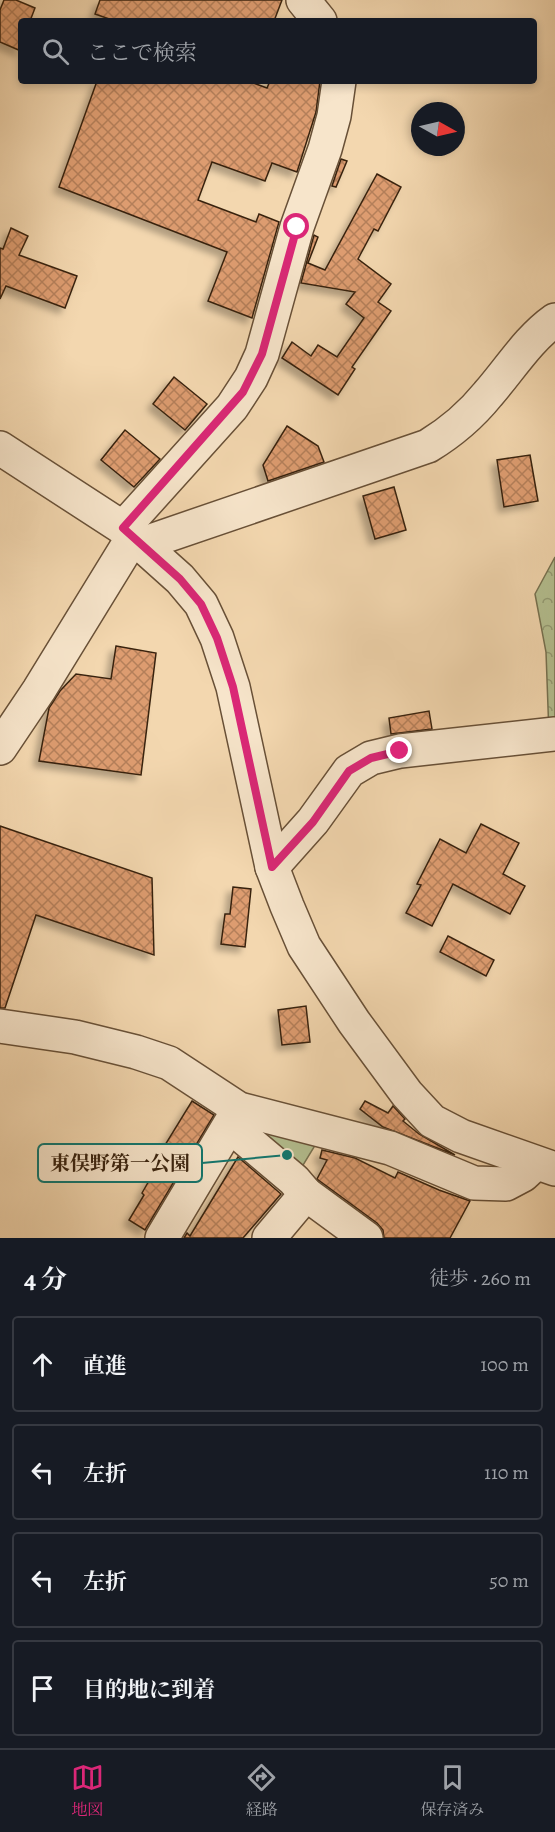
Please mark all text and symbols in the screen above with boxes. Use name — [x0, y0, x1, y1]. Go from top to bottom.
search box — [18, 18, 537, 84]
icon: search — [39, 35, 72, 68]
text: ここで検索 — [87, 38, 197, 68]
north arrow — [411, 102, 465, 156]
route start — [283, 213, 309, 239]
route end — [386, 737, 412, 763]
callout: 東俣野第一公園 — [38, 1144, 202, 1182]
text: 東俣野第一公園 — [50, 1150, 190, 1177]
text: 4 分 — [24, 1262, 67, 1297]
text: 徒歩 · 260 m — [429, 1265, 531, 1292]
icon: ahead — [26, 1348, 59, 1381]
text: 直進 — [83, 1351, 127, 1381]
text: 100 m — [480, 1351, 529, 1378]
icon: left — [26, 1456, 59, 1489]
text: 左折 — [83, 1459, 127, 1489]
text: 110 m — [484, 1459, 529, 1486]
icon: left — [26, 1564, 59, 1597]
text: 左折 — [83, 1567, 127, 1597]
text: 50 m — [489, 1567, 529, 1594]
icon: arrive — [26, 1672, 59, 1705]
text: 目的地に到着 — [83, 1675, 215, 1705]
tab: 地図 — [71, 1761, 104, 1821]
tab: 経路 — [245, 1761, 278, 1821]
tab: 保存済み — [420, 1761, 484, 1821]

